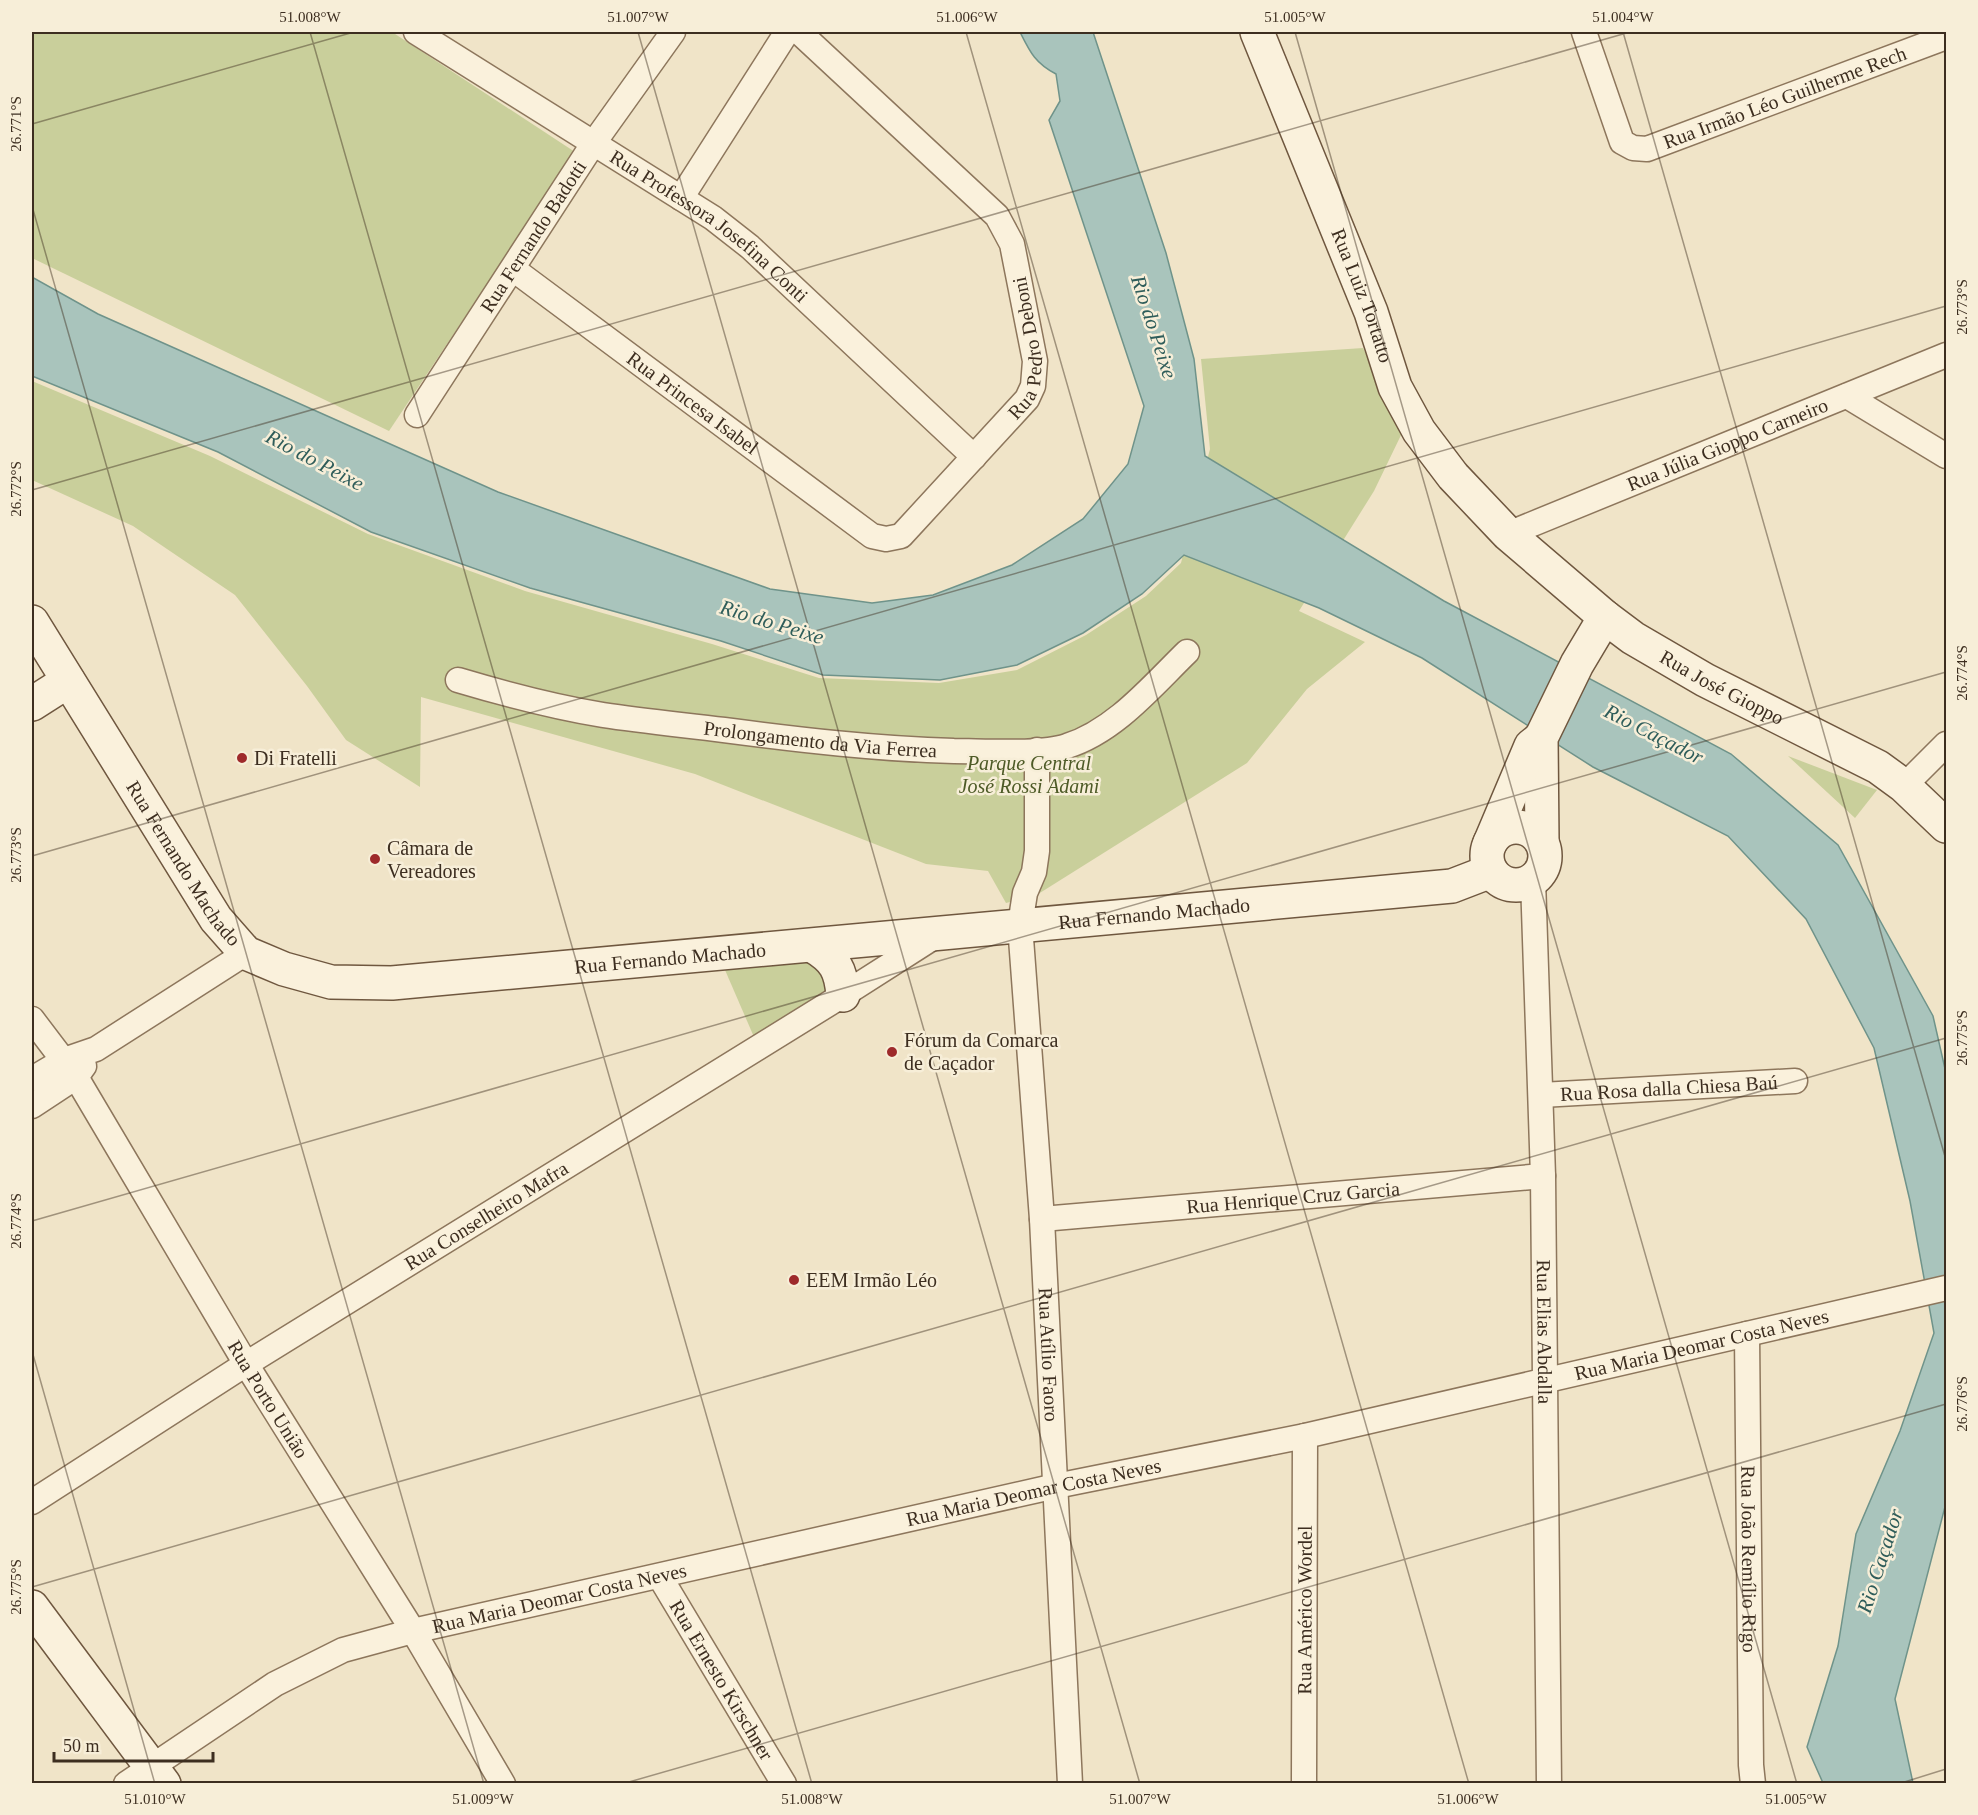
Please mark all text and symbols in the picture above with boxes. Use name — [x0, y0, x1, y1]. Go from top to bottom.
text: 51.008°W — [279, 9, 342, 25]
text: 51.007°W — [607, 9, 670, 25]
text: 51.006°W — [936, 9, 999, 25]
text: 51.005°W — [1264, 9, 1327, 25]
text: 51.004°W — [1592, 9, 1655, 25]
street label: Rua Irmão Léo Guilherme Rech — [1660, 42, 1909, 153]
text: 26.771°S — [8, 96, 24, 152]
street label: Rua Professora Josefina Conti — [606, 145, 813, 307]
street label: Rua Fernando Badotti — [476, 156, 591, 316]
street label: Rua Luiz Tortatto — [1327, 225, 1397, 365]
water label: Rio do Peixe — [1126, 271, 1182, 382]
street label: Rua Pedro Deboni — [1003, 275, 1046, 423]
text: 26.773°S — [1954, 279, 1970, 335]
street label: Rua Princesa Isabel — [623, 347, 763, 459]
street label: Rua Júlia Gioppo Carneiro — [1624, 393, 1831, 495]
water label: Rio do Peixe — [261, 424, 368, 496]
text: 26.772°S — [8, 461, 24, 517]
water label: Rio do Peixe — [716, 595, 827, 649]
street label: Rua José Gioppo — [1656, 645, 1788, 729]
text: 26.774°S — [1954, 645, 1970, 701]
water label: Rio Caçador — [1600, 698, 1708, 770]
street label: Prolongamento da Via Ferrea — [702, 717, 938, 761]
place label: Di Fratelli — [254, 747, 337, 769]
marker: Di Fratelli — [235, 751, 249, 765]
park label: Parque Central José Rossi Adami — [959, 752, 1099, 797]
street label: Rua Fernando Machado — [122, 777, 245, 950]
text: 26.773°S — [8, 827, 24, 883]
place label: Câmara de Vereadores — [387, 837, 476, 882]
marker: Câmara de Vereadores — [368, 852, 382, 866]
street label: Rua Fernando Machado — [1057, 894, 1251, 933]
street label: Rua Fernando Machado — [573, 938, 767, 978]
text: 26.775°S — [1954, 1010, 1970, 1066]
place label: Fórum da Comarca de Caçador — [904, 1029, 1059, 1075]
marker: Fórum da Comarca de Caçador — [885, 1045, 899, 1059]
street label: Rua Rosa dalla Chiesa Baú — [1559, 1071, 1778, 1105]
street label: Rua Conselheiro Mafra — [400, 1157, 572, 1274]
street label: Rua Henrique Cruz Garcia — [1186, 1177, 1401, 1218]
text: 26.774°S — [8, 1193, 24, 1249]
street label: Rua Elias Abdalla — [1533, 1259, 1556, 1404]
place label: EEM Irmão Léo — [806, 1269, 937, 1291]
marker: EEM Irmão Léo — [787, 1273, 801, 1287]
street label: Rua Atílio Faoro — [1034, 1287, 1063, 1422]
street label: Rua Maria Deomar Costa Neves — [1572, 1304, 1831, 1384]
street label: Rua Porto União — [223, 1336, 313, 1462]
text: 26.776°S — [1954, 1376, 1970, 1432]
street label: Rua Maria Deomar Costa Neves — [904, 1454, 1163, 1530]
street label: Rua João Remílio Rigo — [1737, 1465, 1761, 1653]
water label: Rio Caçador — [1852, 1505, 1908, 1617]
street label: Rua Américo Wordel — [1293, 1525, 1316, 1695]
text: 26.775°S — [8, 1559, 24, 1615]
street label: Rua Maria Deomar Costa Neves — [430, 1559, 689, 1637]
street label: Rua Ernesto Kirschner — [665, 1596, 778, 1764]
scale bar — [54, 1725, 213, 1763]
text: 50 m — [63, 1736, 100, 1756]
text: 51.010°W — [124, 1791, 187, 1807]
text: 51.009°W — [452, 1791, 515, 1807]
text: 51.008°W — [781, 1791, 844, 1807]
text: 51.007°W — [1109, 1791, 1172, 1807]
text: 51.006°W — [1437, 1791, 1500, 1807]
text: 51.005°W — [1765, 1791, 1828, 1807]

